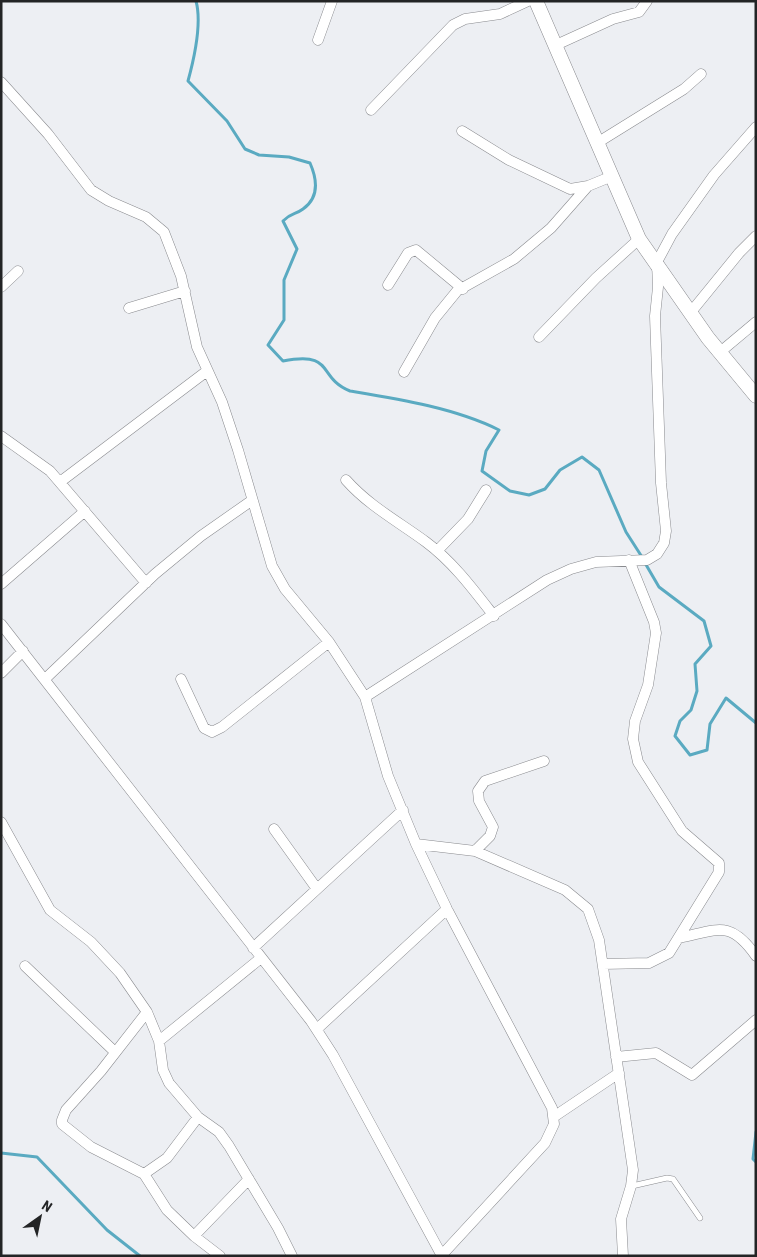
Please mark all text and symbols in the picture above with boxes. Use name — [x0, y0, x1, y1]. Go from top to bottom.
north arrow — [15, 1192, 65, 1242]
text: N — [39, 1197, 55, 1215]

